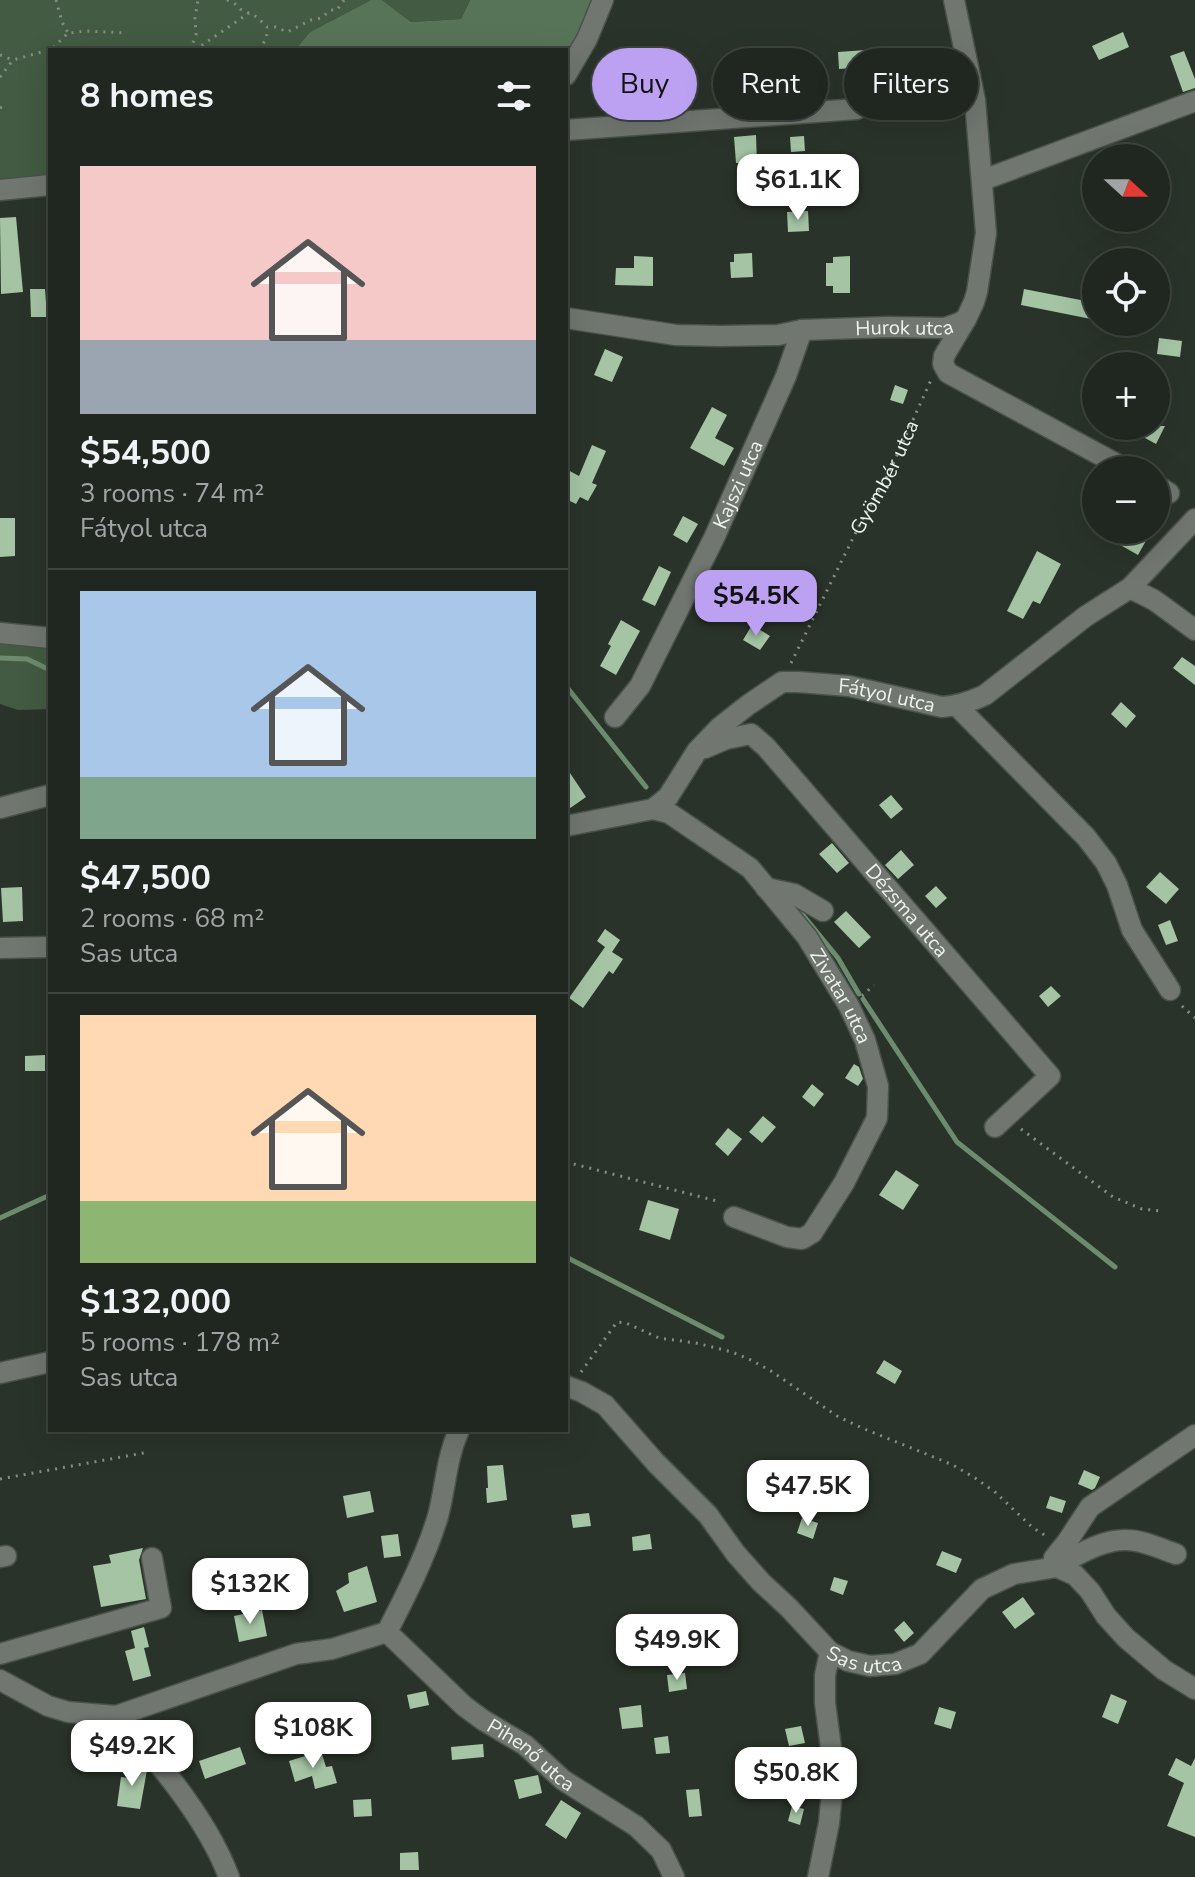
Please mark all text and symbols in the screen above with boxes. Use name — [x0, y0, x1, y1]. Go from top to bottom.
chip: Buy — [592, 48, 697, 120]
chip: Rent — [713, 48, 828, 120]
chip: Filters — [844, 48, 978, 120]
text: 8 homes — [80, 73, 214, 119]
icon: filters — [492, 74, 536, 118]
north arrow — [1082, 144, 1170, 232]
map controls — [1082, 144, 1170, 544]
pin: $61.1K — [733, 154, 863, 222]
text: $61.1K — [755, 162, 841, 197]
icon: home — [236, 218, 380, 362]
button: locate — [1082, 248, 1170, 336]
street label: Hurok utca — [855, 313, 957, 342]
button: + — [1082, 352, 1170, 440]
street label: Gyömbér utca — [844, 416, 925, 539]
text: $54,500 — [80, 430, 211, 476]
street label: Kajszi utca — [707, 436, 770, 533]
button: − — [1082, 456, 1170, 544]
text: 3 rooms · 74 m² — [80, 476, 264, 511]
text: Fátyol utca — [80, 511, 208, 546]
pin: $54.5K — [691, 570, 821, 638]
text: $54.5K — [713, 578, 799, 613]
icon: home — [236, 643, 380, 787]
street label: Fátyol utca — [837, 672, 938, 719]
text: $47,500 — [80, 855, 211, 901]
street label: Dézsma utca — [859, 858, 954, 963]
text: 2 rooms · 68 m² — [80, 901, 264, 936]
text: Sas utca — [80, 936, 178, 971]
street label: Zivatar utca — [803, 944, 878, 1048]
icon: home — [236, 1067, 380, 1211]
text: $132,000 — [80, 1279, 231, 1325]
text: 5 rooms · 178 m² — [80, 1325, 280, 1360]
text: Sas utca — [80, 1360, 178, 1395]
pin: $47.5K — [743, 1460, 873, 1528]
text: $47.5K — [765, 1468, 851, 1503]
pin: $132K — [194, 1558, 306, 1626]
text: $132K — [210, 1566, 290, 1601]
pin: $49.9K — [612, 1614, 742, 1682]
text: $49.9K — [634, 1622, 720, 1657]
street label: Sas utca — [822, 1639, 906, 1681]
pin: $108K — [257, 1702, 369, 1770]
text: $108K — [273, 1710, 353, 1745]
street label: Pihenő utca — [482, 1712, 580, 1798]
pin: $49.2K — [67, 1720, 197, 1788]
text: $49.2K — [89, 1728, 175, 1763]
pin: $50.8K — [731, 1747, 861, 1815]
text: $50.8K — [753, 1755, 839, 1790]

